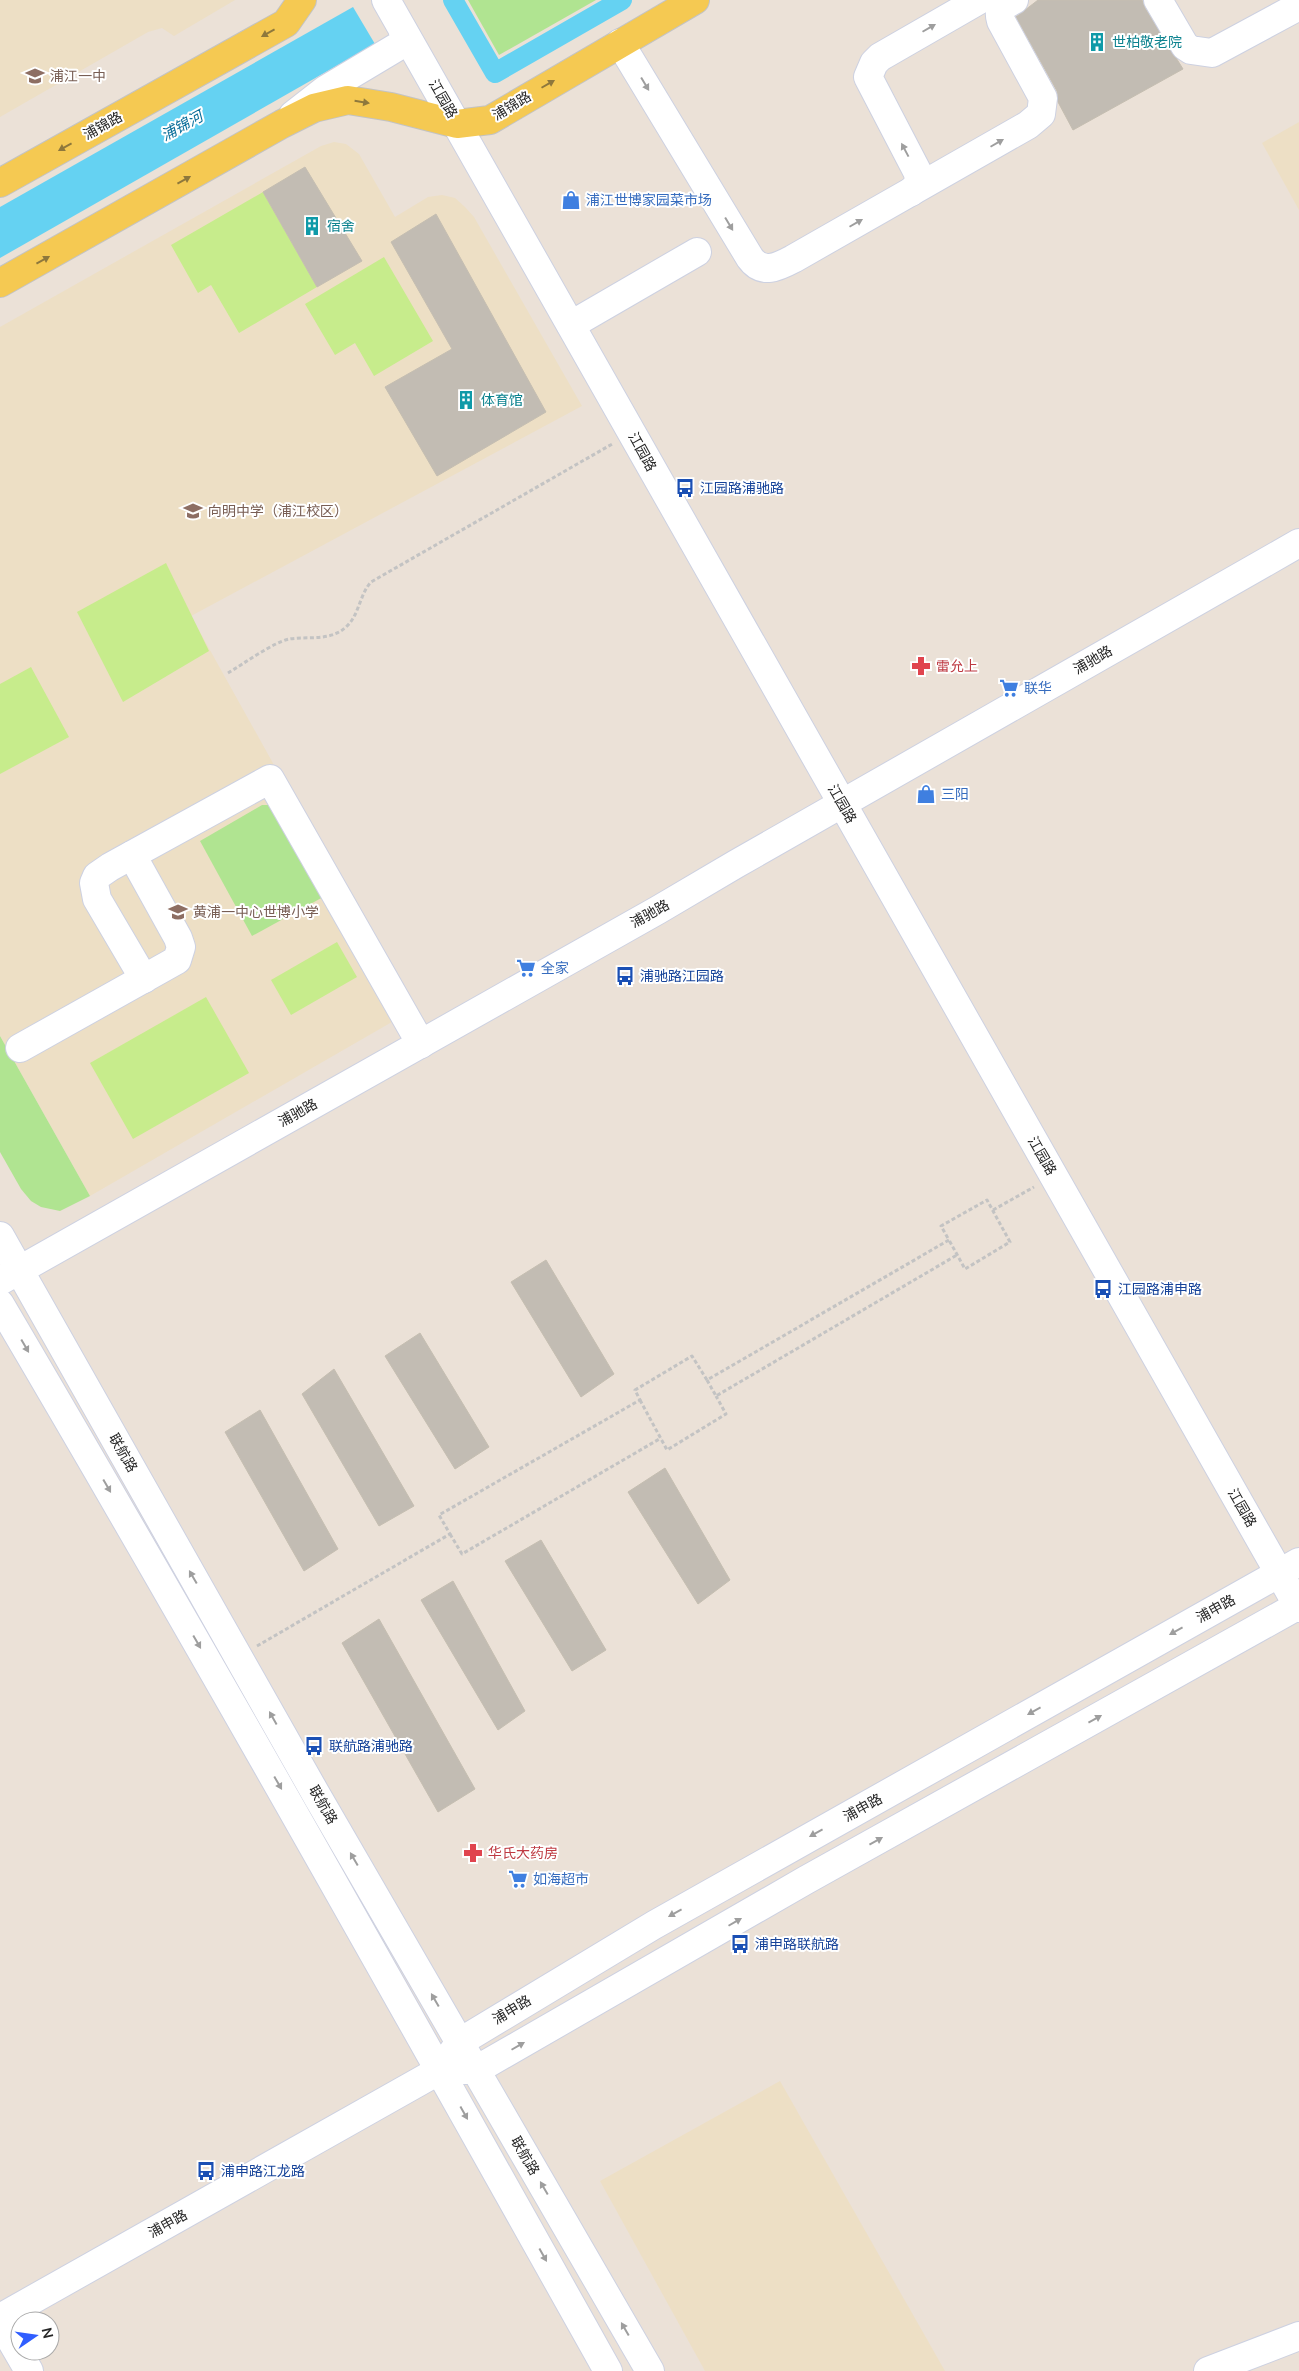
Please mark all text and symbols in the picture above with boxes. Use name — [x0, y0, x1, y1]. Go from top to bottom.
one-way arrow — [923, 24, 936, 33]
one-way arrow — [261, 29, 276, 37]
building icon: 世柏敬老院 — [1086, 31, 1108, 53]
place label: 世柏敬老院 — [1112, 33, 1182, 52]
school or university icon: 浦江一中 — [24, 65, 46, 87]
place label: 浦江一中 — [50, 67, 106, 86]
street label: 江园路 — [424, 76, 462, 122]
one-way arrow — [640, 78, 649, 91]
one-way arrow — [541, 80, 555, 89]
street label: 浦锦路 — [489, 87, 535, 125]
one-way arrow — [354, 99, 370, 107]
water label: 浦锦河 — [157, 105, 209, 146]
street label: 浦锦路 — [80, 108, 126, 144]
one-way arrow — [991, 138, 1004, 147]
one-way arrow — [59, 142, 72, 151]
one-way arrow — [901, 142, 909, 157]
one-way arrow — [177, 175, 191, 184]
shop icon: 浦江世博家园菜市场 — [560, 189, 582, 211]
place label: 浦江世博家园菜市场 — [586, 191, 712, 210]
building icon: 宿舍 — [301, 215, 323, 237]
place label: 宿舍 — [327, 217, 355, 236]
one-way arrow — [724, 217, 733, 230]
one-way arrow — [850, 219, 863, 228]
one-way arrow — [36, 255, 49, 264]
building icon: 体育馆 — [455, 389, 477, 411]
place label: 体育馆 — [481, 391, 523, 410]
street label: 江园路 — [624, 429, 660, 475]
bus stop icon: 江园路浦驰路 — [674, 477, 696, 499]
place label: 江园路浦驰路 — [700, 479, 784, 498]
school or university icon: 向明中学（浦江校区） — [182, 500, 204, 522]
place label: 向明中学（浦江校区） — [208, 502, 348, 521]
street label: 浦驰路 — [1070, 641, 1116, 679]
pharmacy icon: 雷允上 — [910, 655, 932, 677]
place label: 雷允上 — [936, 657, 978, 676]
supermarket icon: 联华 — [998, 677, 1020, 699]
place label: 联华 — [1024, 679, 1052, 698]
street label: 江园路 — [823, 781, 861, 827]
shop icon: 三阳 — [915, 783, 937, 805]
place label: 三阳 — [941, 785, 969, 804]
street label: 浦驰路 — [627, 896, 673, 932]
school or university icon: 黄浦一中心世博小学 — [167, 901, 189, 923]
place label: 黄浦一中心世博小学 — [193, 903, 319, 922]
supermarket icon: 全家 — [515, 957, 537, 979]
place label: 全家 — [541, 959, 569, 978]
bus stop icon: 浦驰路江园路 — [614, 965, 636, 987]
place label: 浦驰路江园路 — [640, 967, 724, 986]
street label: 浦驰路 — [275, 1095, 321, 1131]
street label: 江园路 — [1023, 1133, 1061, 1179]
bus stop icon: 江园路浦申路 — [1092, 1278, 1114, 1300]
place label: 江园路浦申路 — [1118, 1280, 1202, 1299]
one-way arrow — [20, 1340, 29, 1353]
street label: 联航路 — [104, 1430, 142, 1476]
one-way arrow — [103, 1480, 112, 1493]
street label: 江园路 — [1223, 1485, 1261, 1531]
one-way arrow — [189, 1570, 198, 1583]
street label: 浦申路 — [1193, 1591, 1239, 1627]
one-way arrow — [1169, 1627, 1183, 1636]
one-way arrow — [193, 1635, 201, 1650]
one-way arrow — [1027, 1707, 1042, 1715]
one-way arrow — [269, 1711, 278, 1725]
one-way arrow — [1088, 1715, 1101, 1724]
bus stop icon: 联航路浦驰路 — [303, 1735, 325, 1757]
place label: 联航路浦驰路 — [329, 1737, 413, 1756]
one-way arrow — [273, 1777, 282, 1790]
street label: 联航路 — [304, 1782, 342, 1828]
street label: 浦申路 — [840, 1790, 886, 1826]
one-way arrow — [810, 1829, 823, 1838]
one-way arrow — [870, 1837, 883, 1846]
pharmacy icon: 华氏大药房 — [462, 1842, 484, 1864]
place label: 华氏大药房 — [488, 1844, 558, 1863]
one-way arrow — [350, 1852, 359, 1866]
supermarket icon: 如海超市 — [507, 1868, 529, 1890]
place label: 如海超市 — [533, 1870, 589, 1889]
one-way arrow — [667, 1909, 682, 1917]
one-way arrow — [729, 1917, 742, 1926]
bus stop icon: 浦申路联航路 — [729, 1933, 751, 1955]
place label: 浦申路联航路 — [755, 1935, 839, 1954]
street label: 浦申路 — [489, 1991, 535, 2029]
one-way arrow — [431, 1993, 440, 2006]
one-way arrow — [512, 2042, 525, 2051]
one-way arrow — [459, 2106, 468, 2120]
street label: 联航路 — [506, 2133, 544, 2179]
bus stop icon: 浦申路江龙路 — [195, 2160, 217, 2182]
place label: 浦申路江龙路 — [221, 2162, 305, 2181]
one-way arrow — [540, 2181, 549, 2195]
street label: 浦申路 — [145, 2206, 191, 2242]
one-way arrow — [539, 2247, 547, 2262]
north arrow — [10, 2311, 60, 2361]
one-way arrow — [621, 2322, 630, 2335]
text: N — [37, 2326, 58, 2340]

